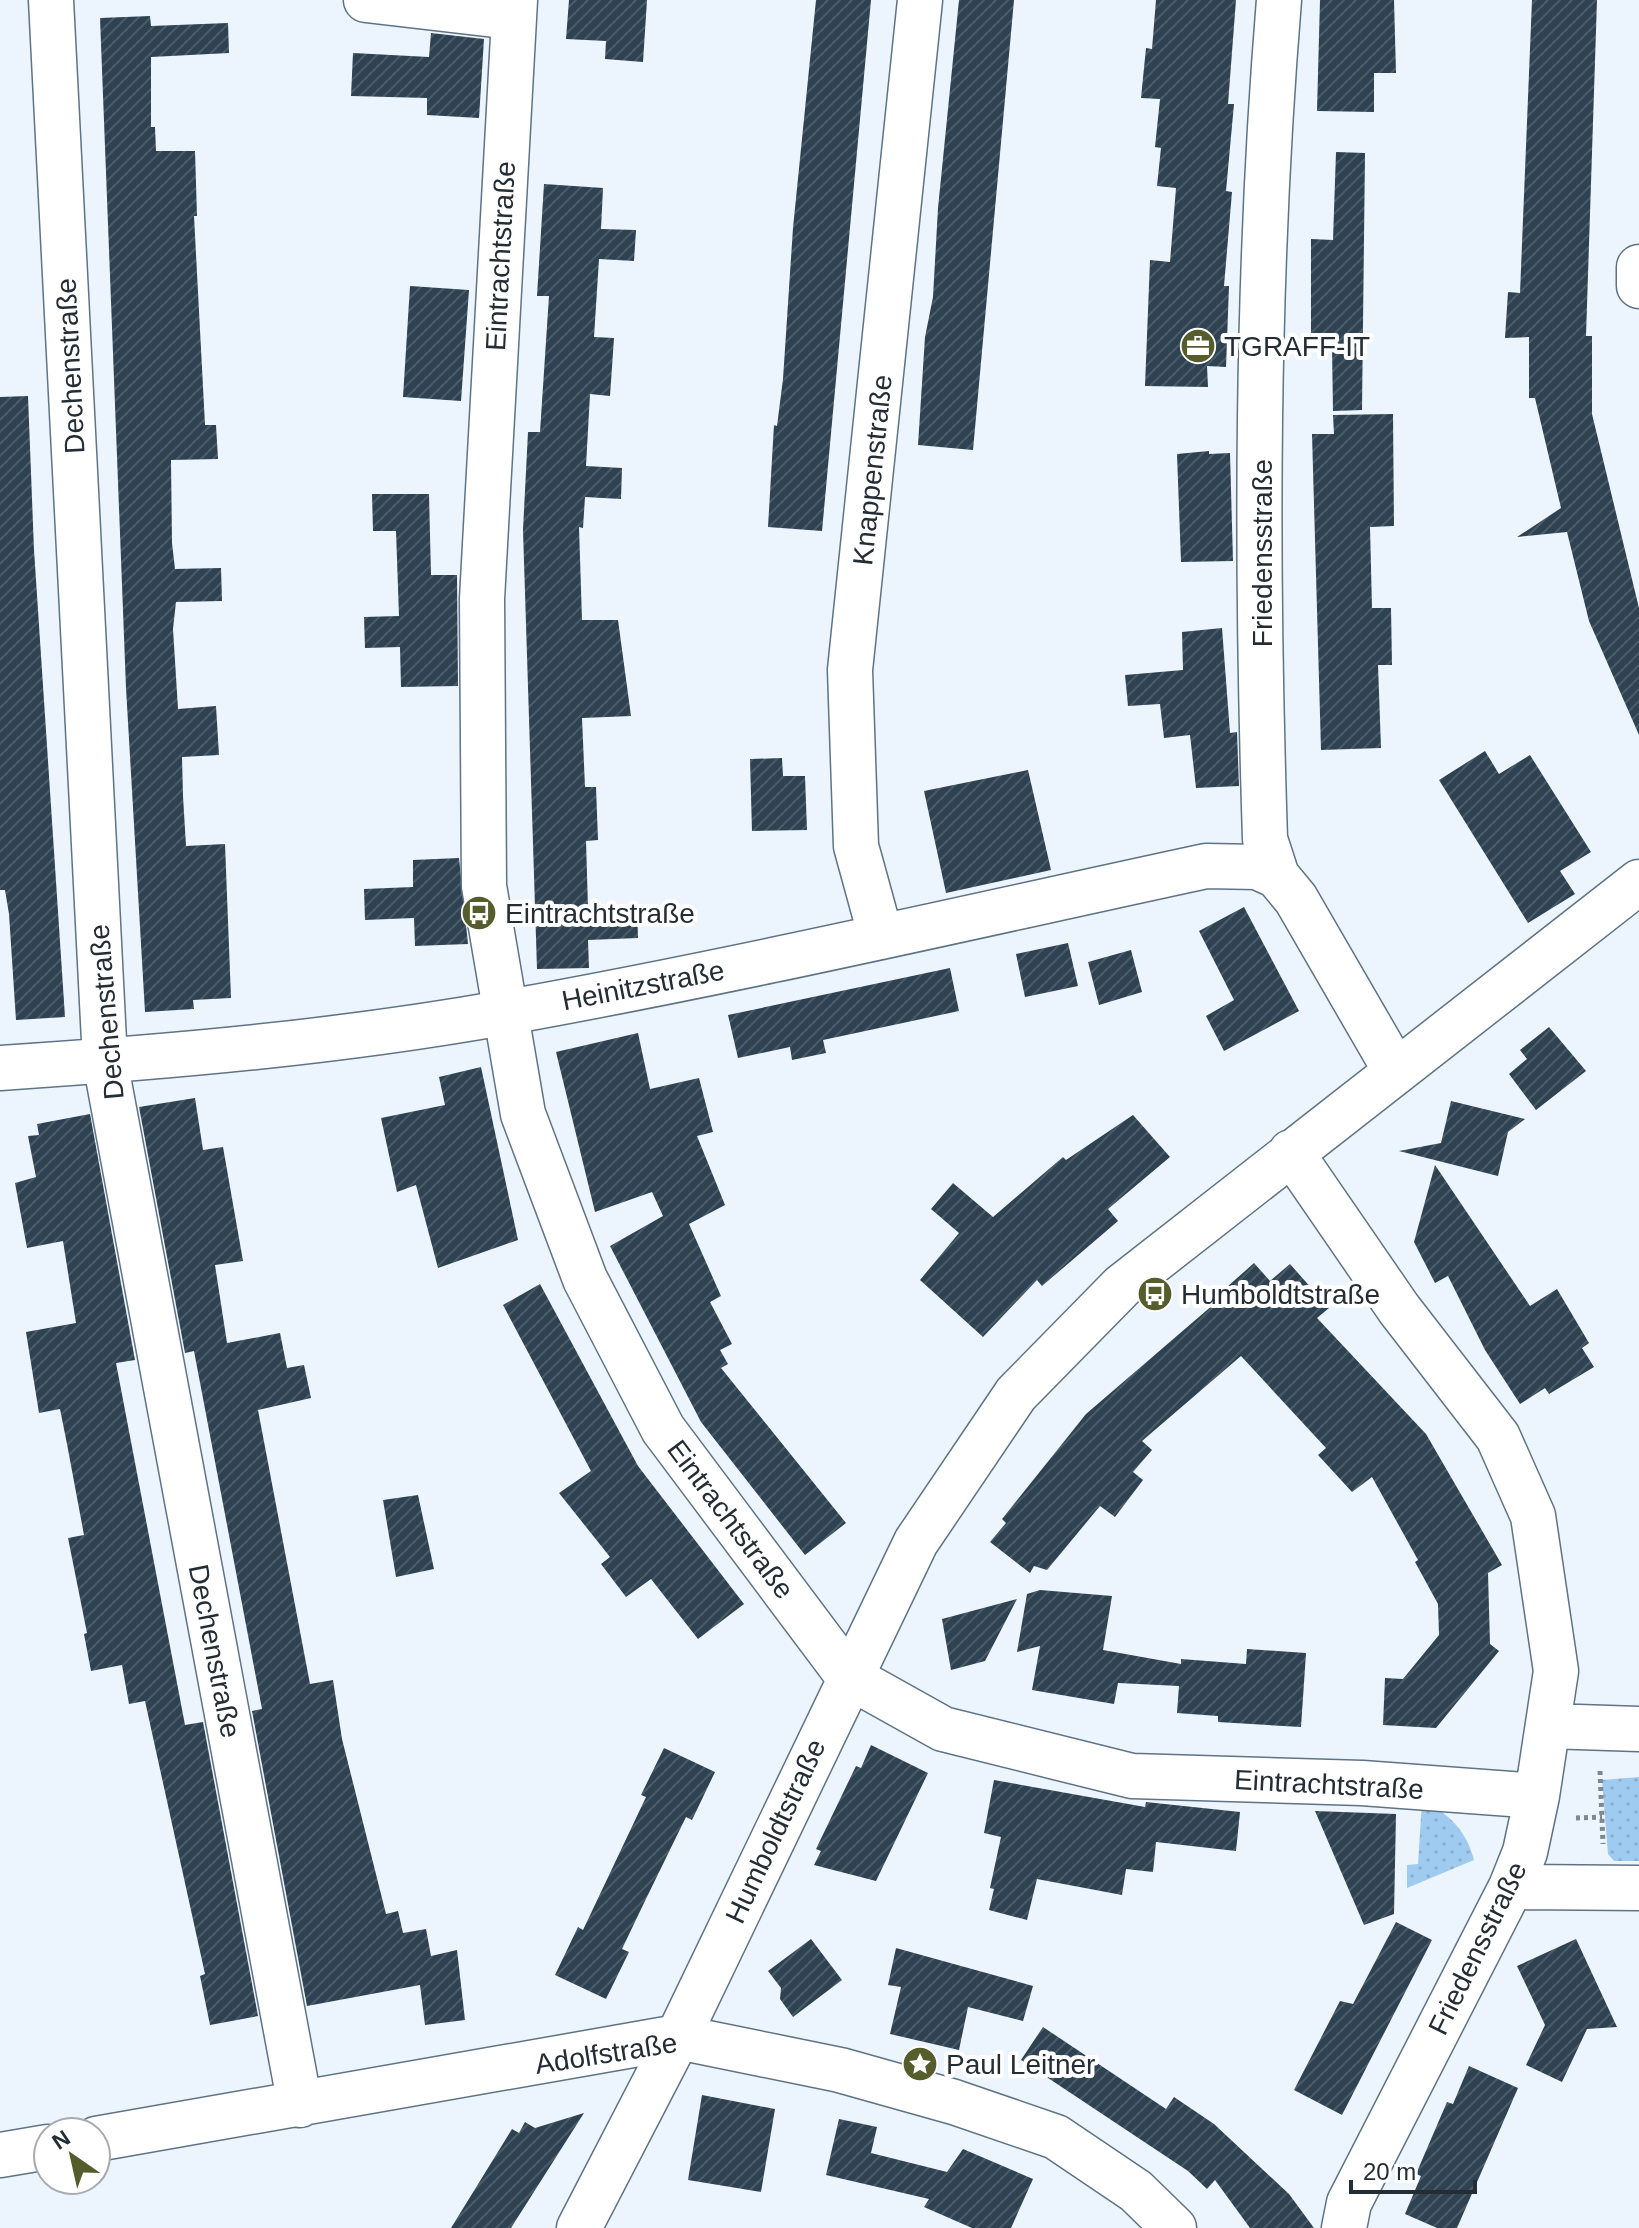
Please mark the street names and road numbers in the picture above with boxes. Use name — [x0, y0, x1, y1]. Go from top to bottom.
street label: Eintrachtstraße — [480, 160, 521, 352]
street label: Dechenstraße — [50, 277, 91, 455]
street label: Knappenstraße — [847, 373, 898, 567]
street label: Friedensstraße — [1247, 459, 1278, 647]
street label: Dechenstraße — [83, 923, 130, 1101]
street label: Heinitzstraße — [559, 955, 727, 1016]
street label: Eintrachtstraße — [661, 1434, 800, 1604]
street label: Dechenstraße — [183, 1562, 247, 1740]
street label: Humboldtstraße — [719, 1734, 832, 1928]
street label: Eintrachtstraße — [1233, 1764, 1425, 1805]
street label: Friedensstraße — [1422, 1857, 1533, 2040]
street label: Adolfstraße — [533, 2027, 679, 2080]

